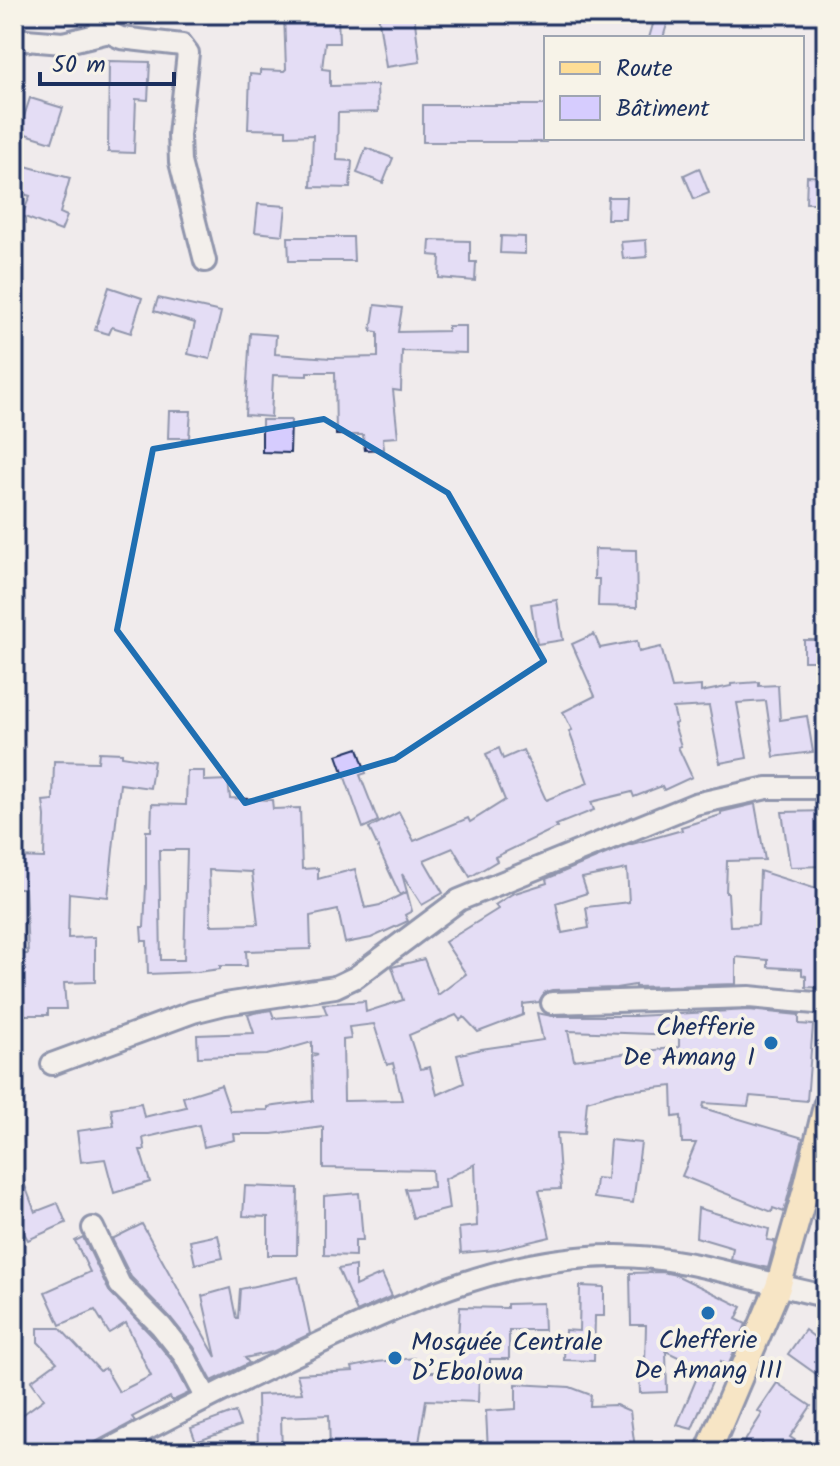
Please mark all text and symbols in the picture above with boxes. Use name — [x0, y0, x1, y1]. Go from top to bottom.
scale bar — [40, 36, 174, 86]
legend — [544, 36, 804, 140]
text: 50 m — [52, 46, 106, 85]
text: Route — [616, 50, 673, 89]
text: Bâtiment — [616, 90, 710, 129]
place label: Chefferie De Amang I — [623, 1007, 755, 1079]
marker: Chefferie De Amang I — [762, 1034, 780, 1052]
marker: Chefferie De Amang III — [699, 1304, 717, 1322]
place label: Chefferie De Amang III — [634, 1320, 782, 1392]
place label: Mosquée Centrale D’Ebolowa — [411, 1322, 603, 1394]
marker: Mosquée Centrale D’Ebolowa — [386, 1349, 404, 1367]

